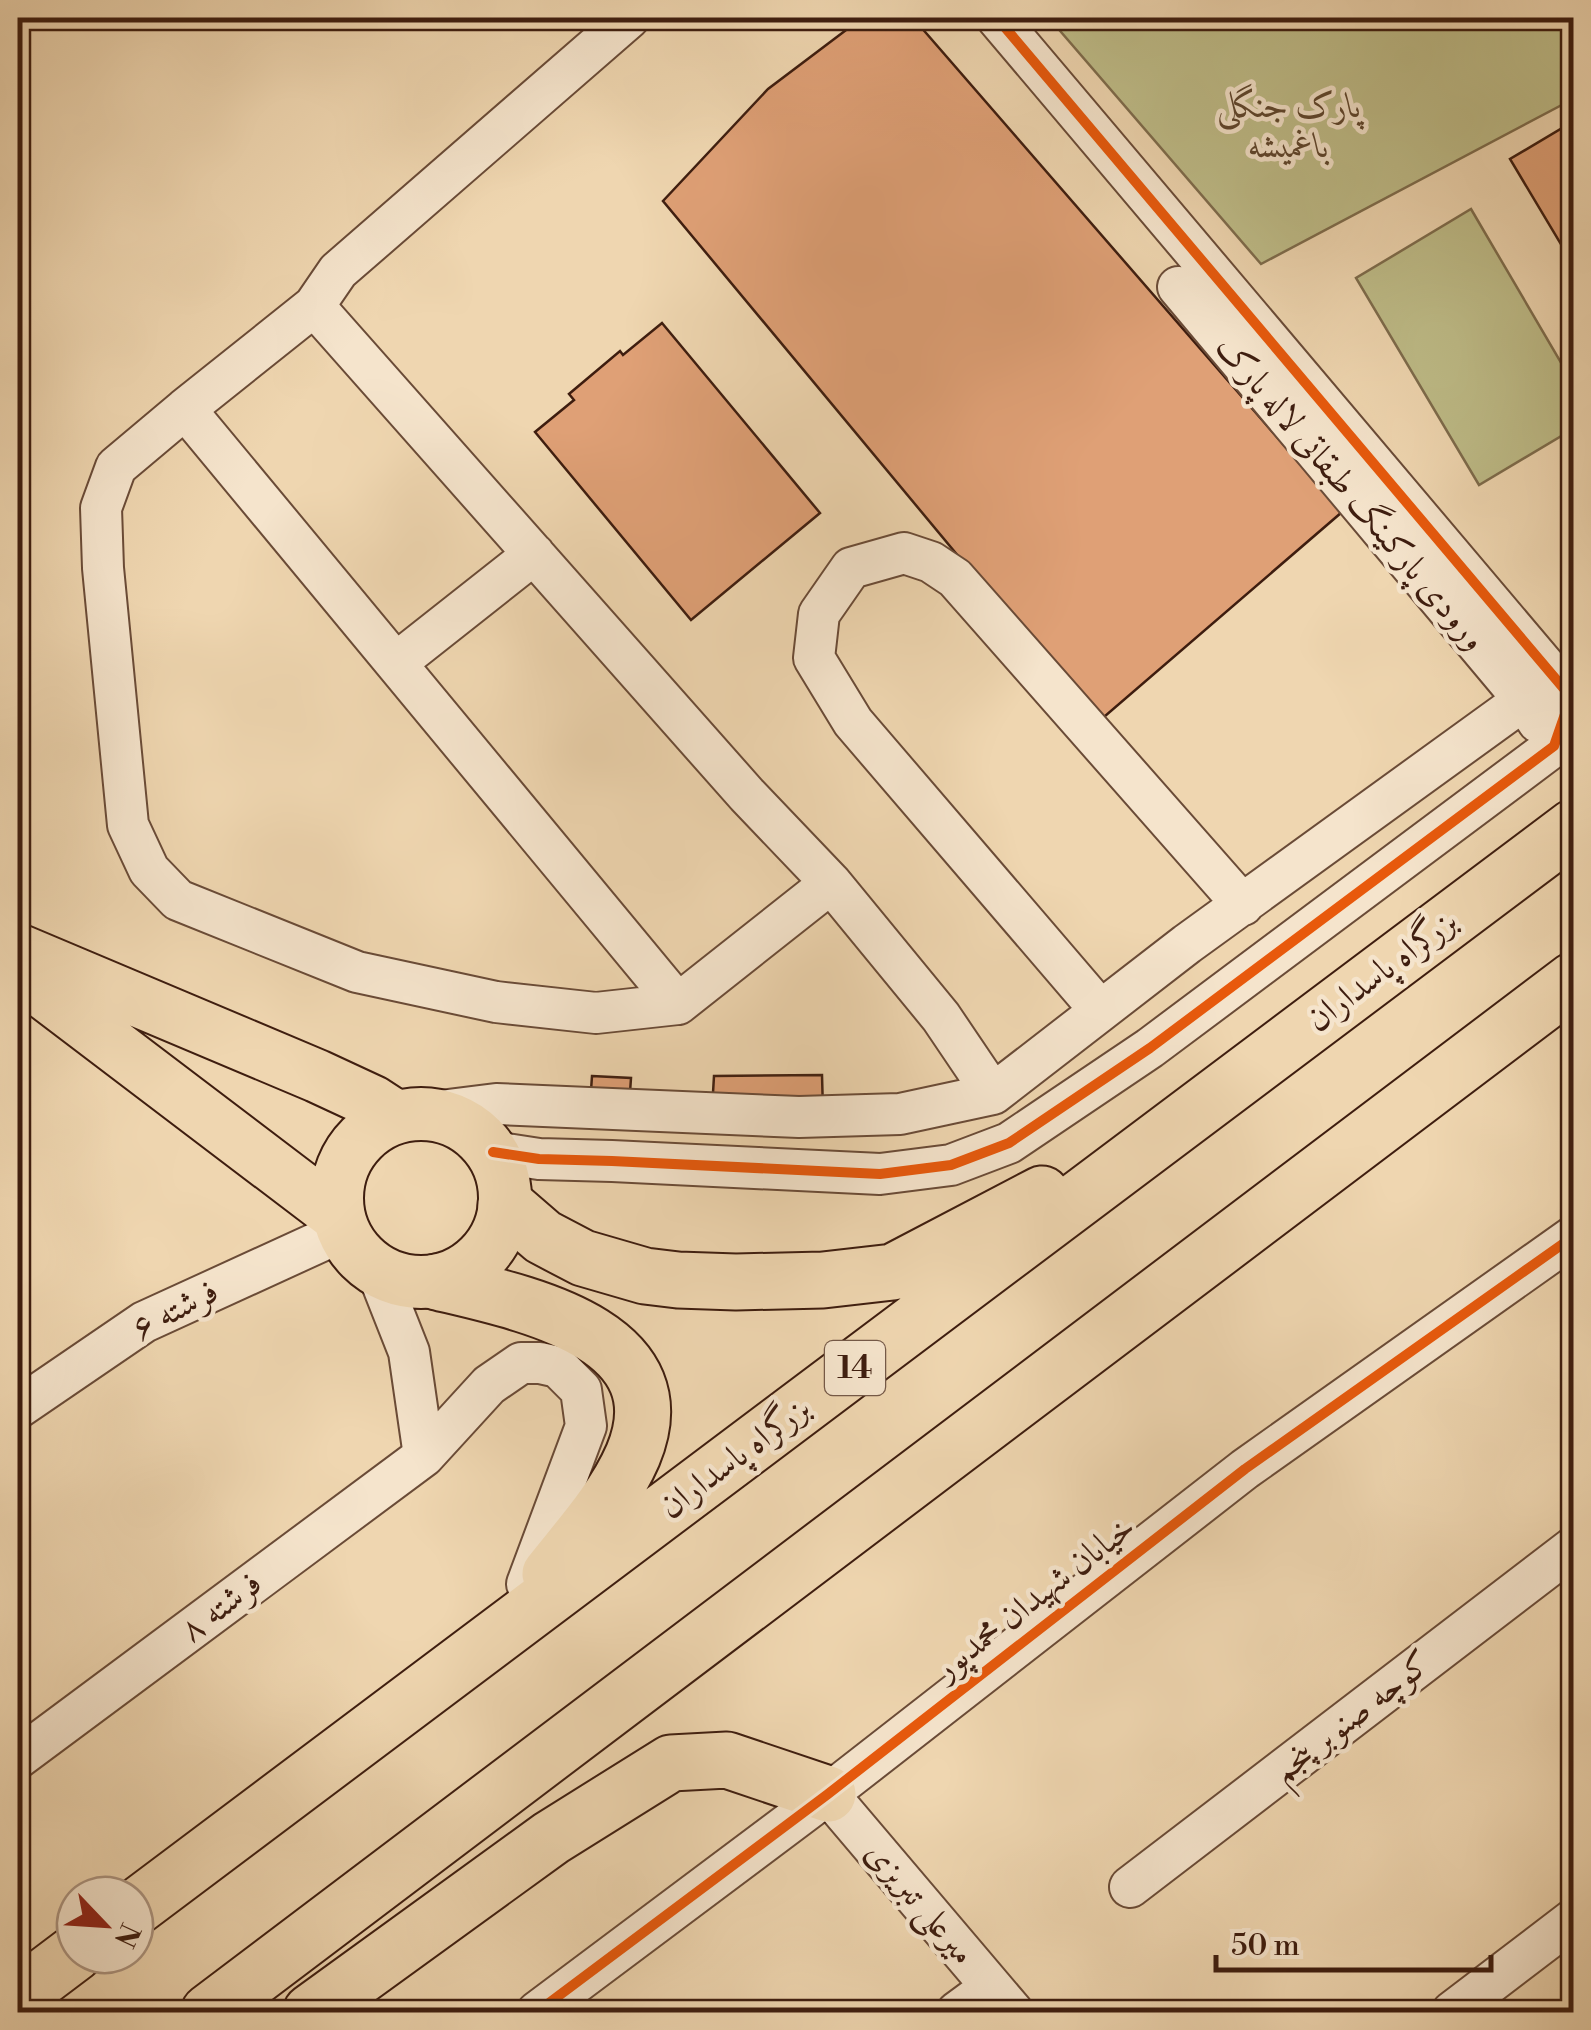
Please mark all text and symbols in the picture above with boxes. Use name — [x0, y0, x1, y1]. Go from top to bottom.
park label: پارک جنگلی باغمیشه — [1216, 83, 1365, 168]
street label: ورودی پارکینگ طبقاتی لاله پارک — [1205, 325, 1497, 661]
street label: بزرگراه پاسداران — [1297, 899, 1467, 1043]
street label: فرشته ۶ — [124, 1270, 226, 1350]
road number: 14 — [825, 1341, 885, 1395]
street label: بزرگراه پاسداران — [650, 1386, 820, 1530]
street label: خیابان شهیدان محمدپور — [923, 1506, 1146, 1694]
street label: فرشته ۸ — [171, 1562, 271, 1652]
street label: کوچه صنوبر پنجم — [1264, 1641, 1447, 1801]
street label: میرعلی تبریزی — [854, 1832, 984, 1975]
north arrow — [55, 1875, 155, 1975]
scale bar — [1216, 1910, 1491, 1972]
text: N — [106, 1917, 147, 1952]
text: 50 m — [1231, 1927, 1300, 1965]

